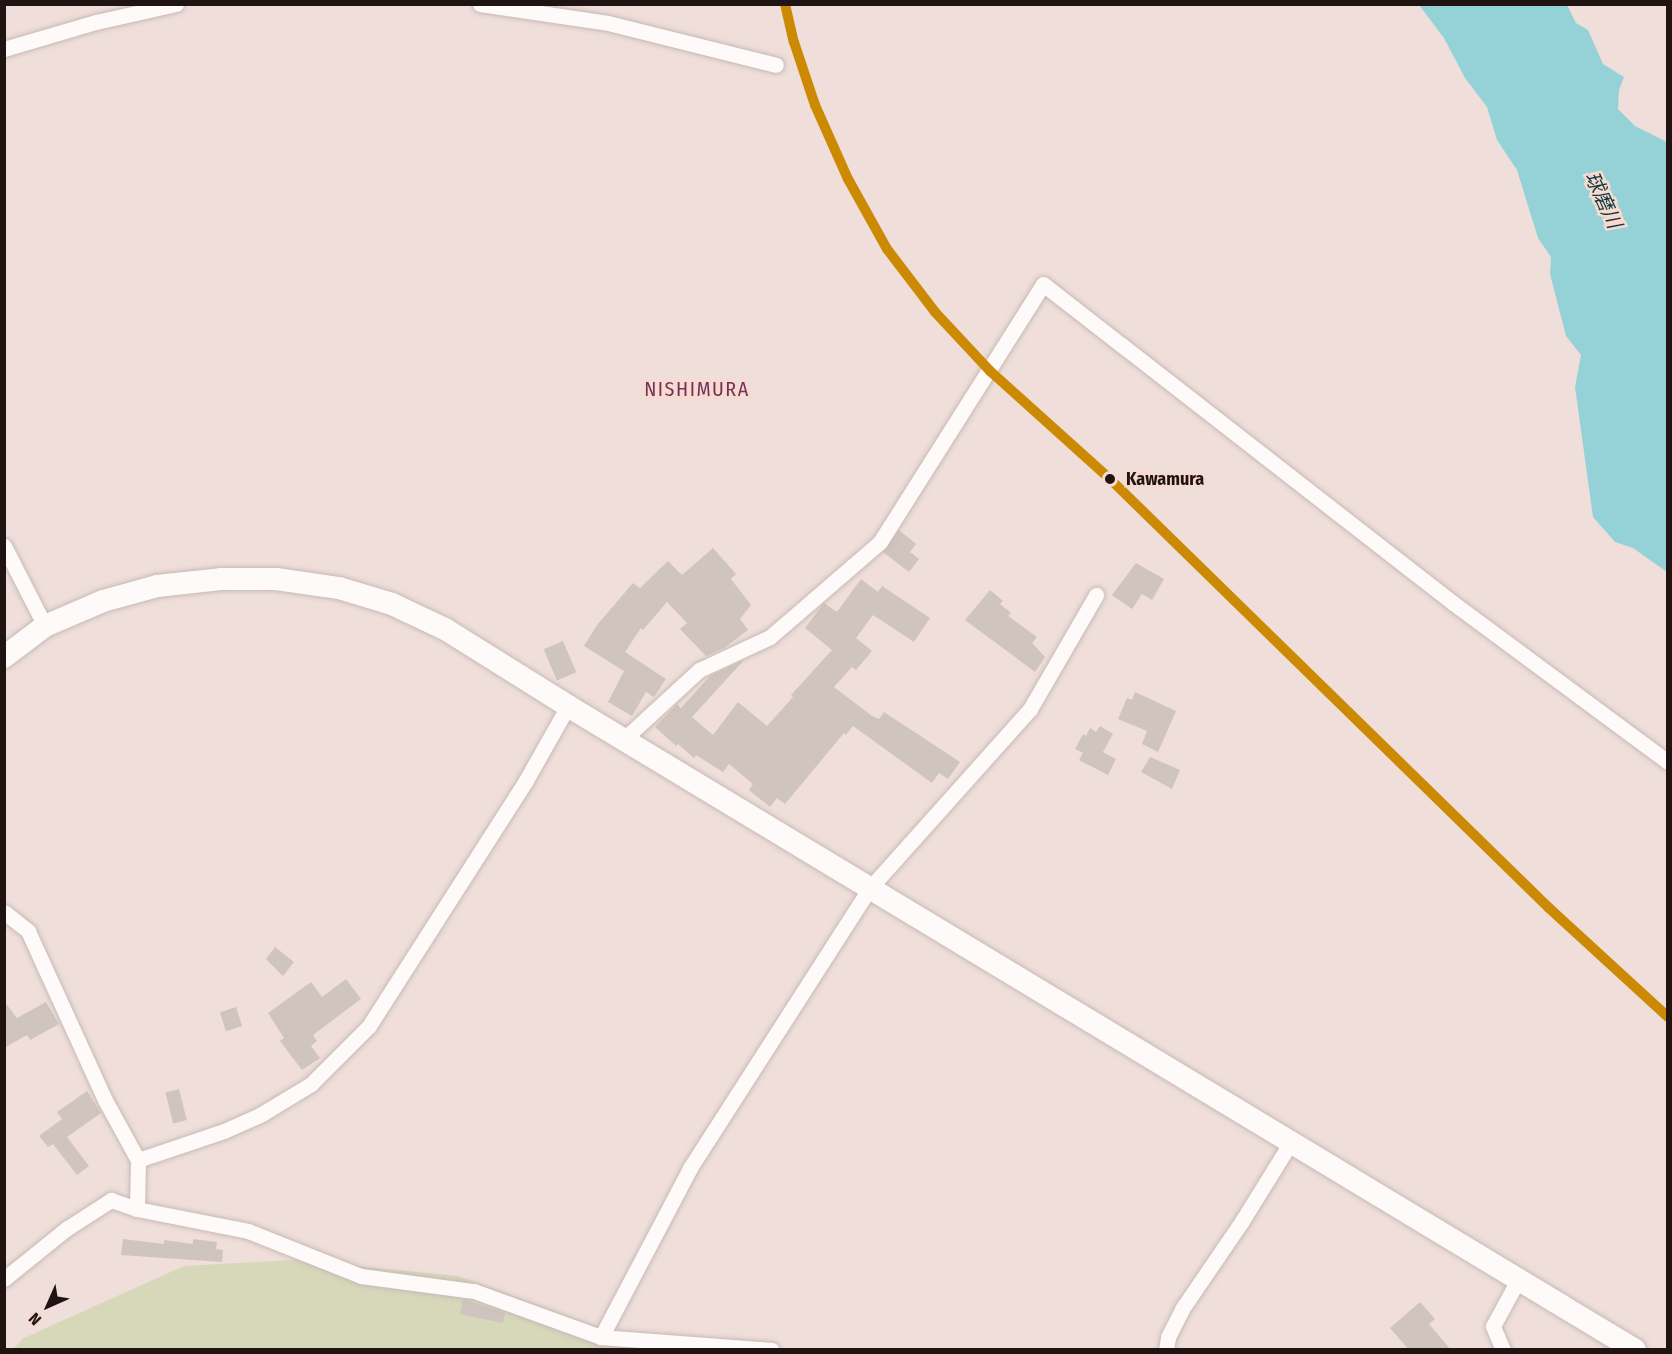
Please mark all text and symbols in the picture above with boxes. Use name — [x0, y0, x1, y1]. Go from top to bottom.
water label: 球磨川 — [1579, 168, 1627, 232]
district label: NISHIMURA — [644, 377, 750, 401]
marker: Kawamura — [1099, 468, 1121, 490]
place label: Kawamura — [1126, 468, 1204, 490]
north arrow — [18, 1276, 78, 1336]
text: N — [25, 1309, 45, 1329]

